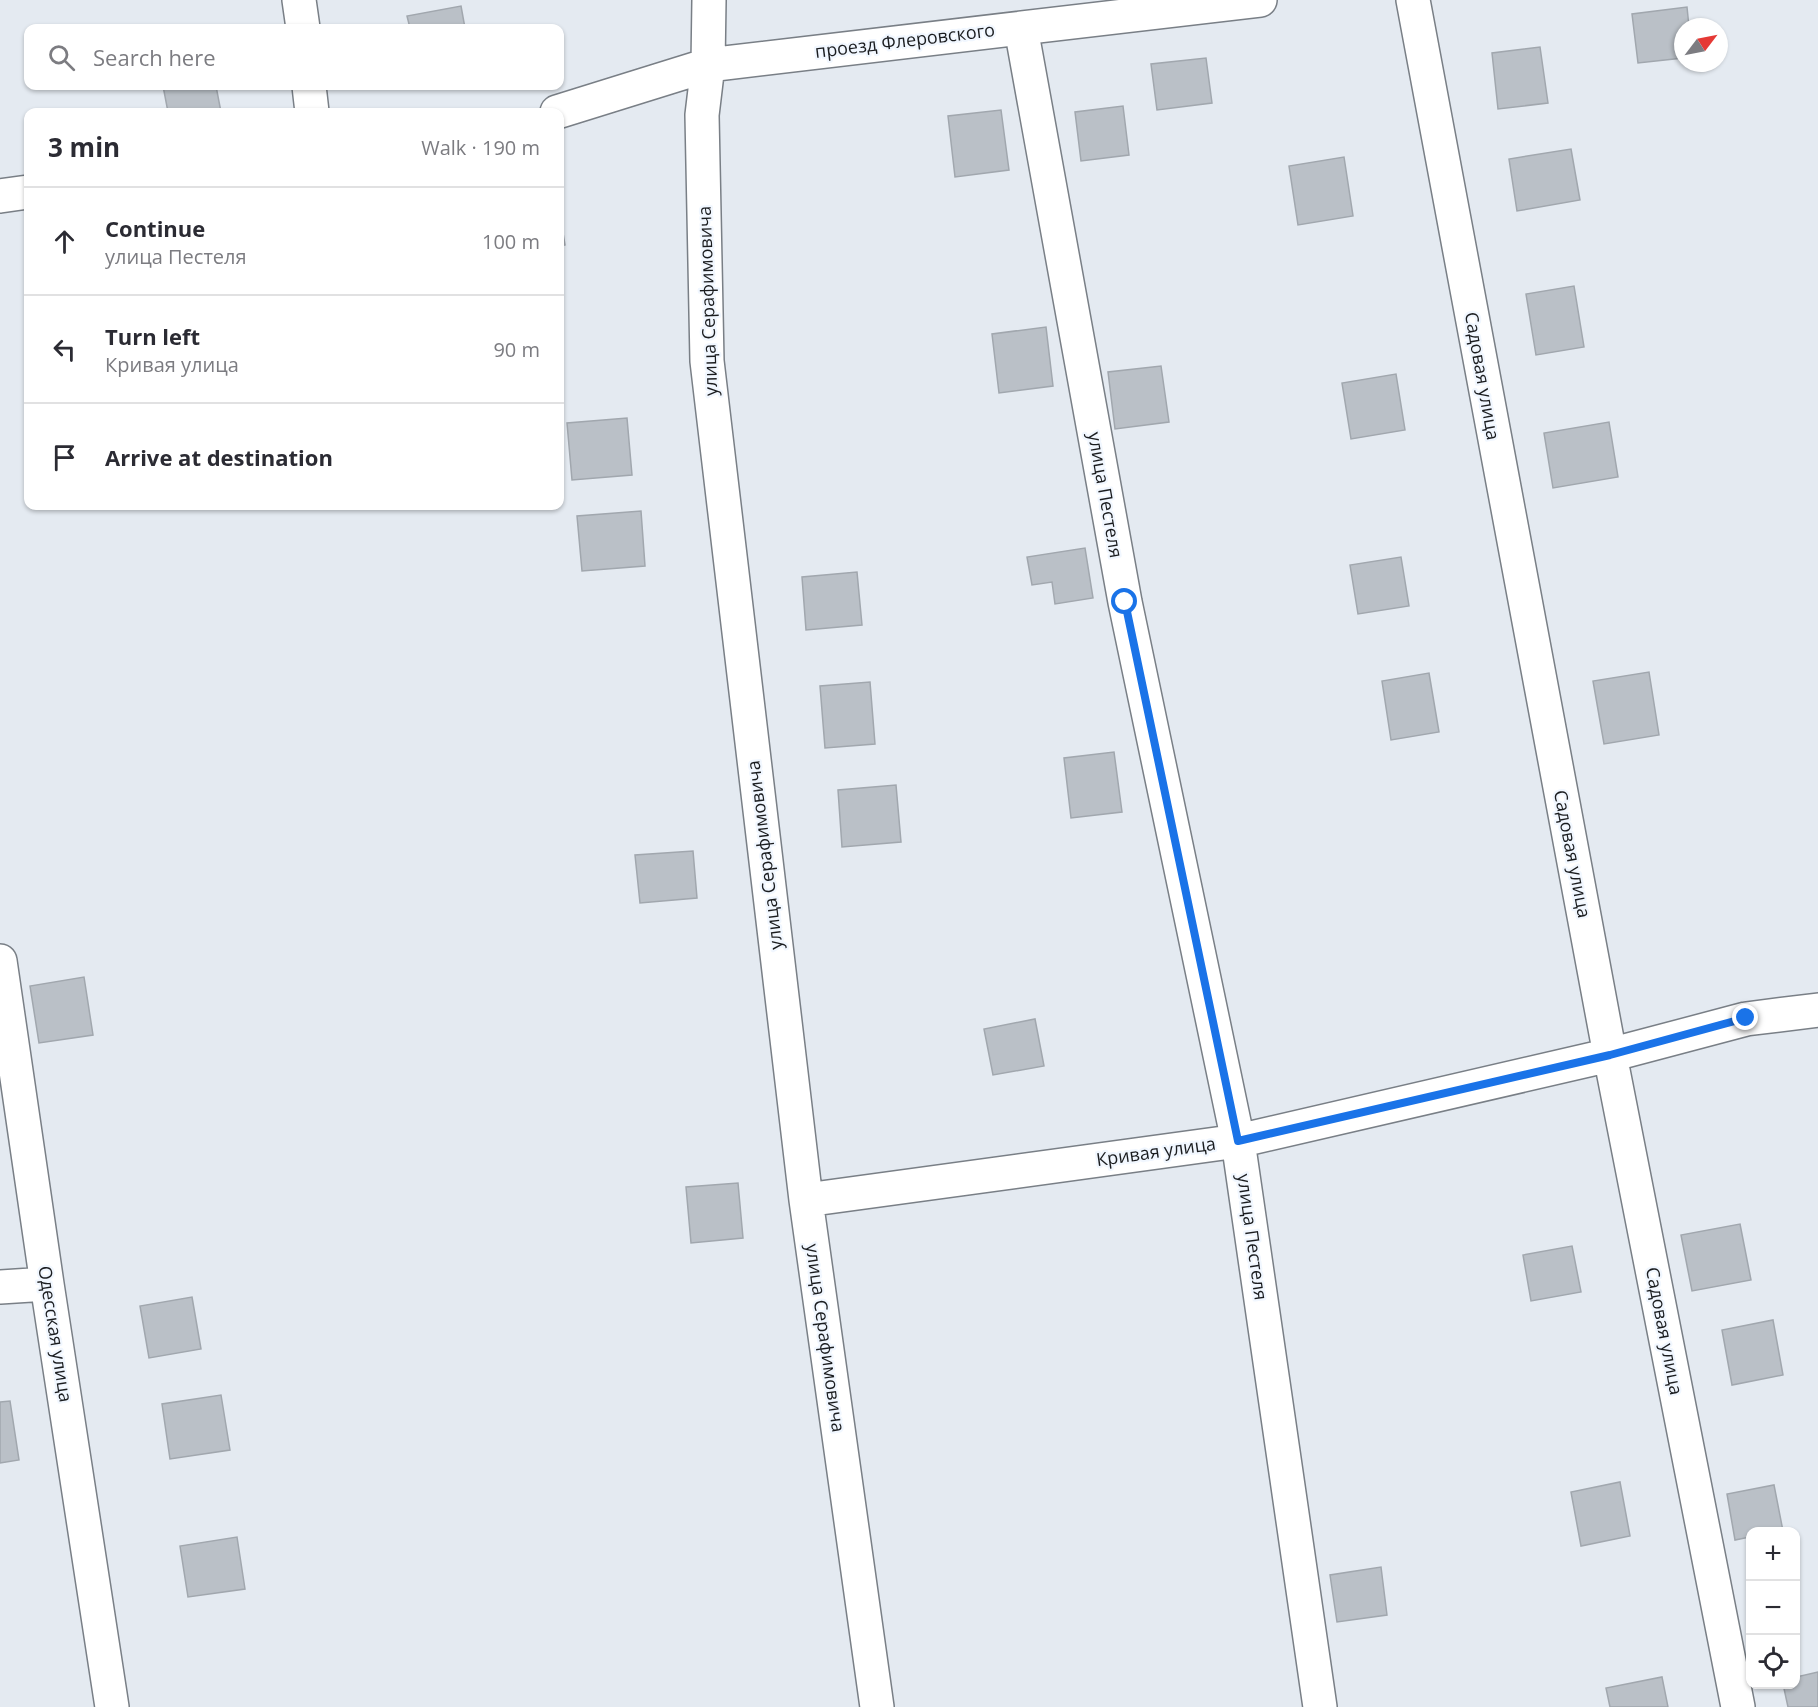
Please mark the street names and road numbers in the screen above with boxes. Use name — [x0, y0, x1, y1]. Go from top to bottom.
street label: проезд Флеровского — [814, 17, 996, 63]
street label: улица Серафимовича — [692, 206, 722, 397]
street label: Садовая улица — [1460, 310, 1506, 442]
street label: улица Пестеля — [1083, 430, 1129, 560]
street label: улица Серафимовича — [741, 759, 788, 951]
street label: Садовая улица — [1549, 788, 1597, 920]
street label: Кривая улица — [1095, 1131, 1217, 1171]
street label: улица Пестеля — [1232, 1172, 1274, 1302]
street label: улица Серафимовича — [801, 1242, 851, 1434]
street label: Одесская улица — [33, 1264, 79, 1404]
street label: Садовая улица — [1641, 1265, 1689, 1397]

